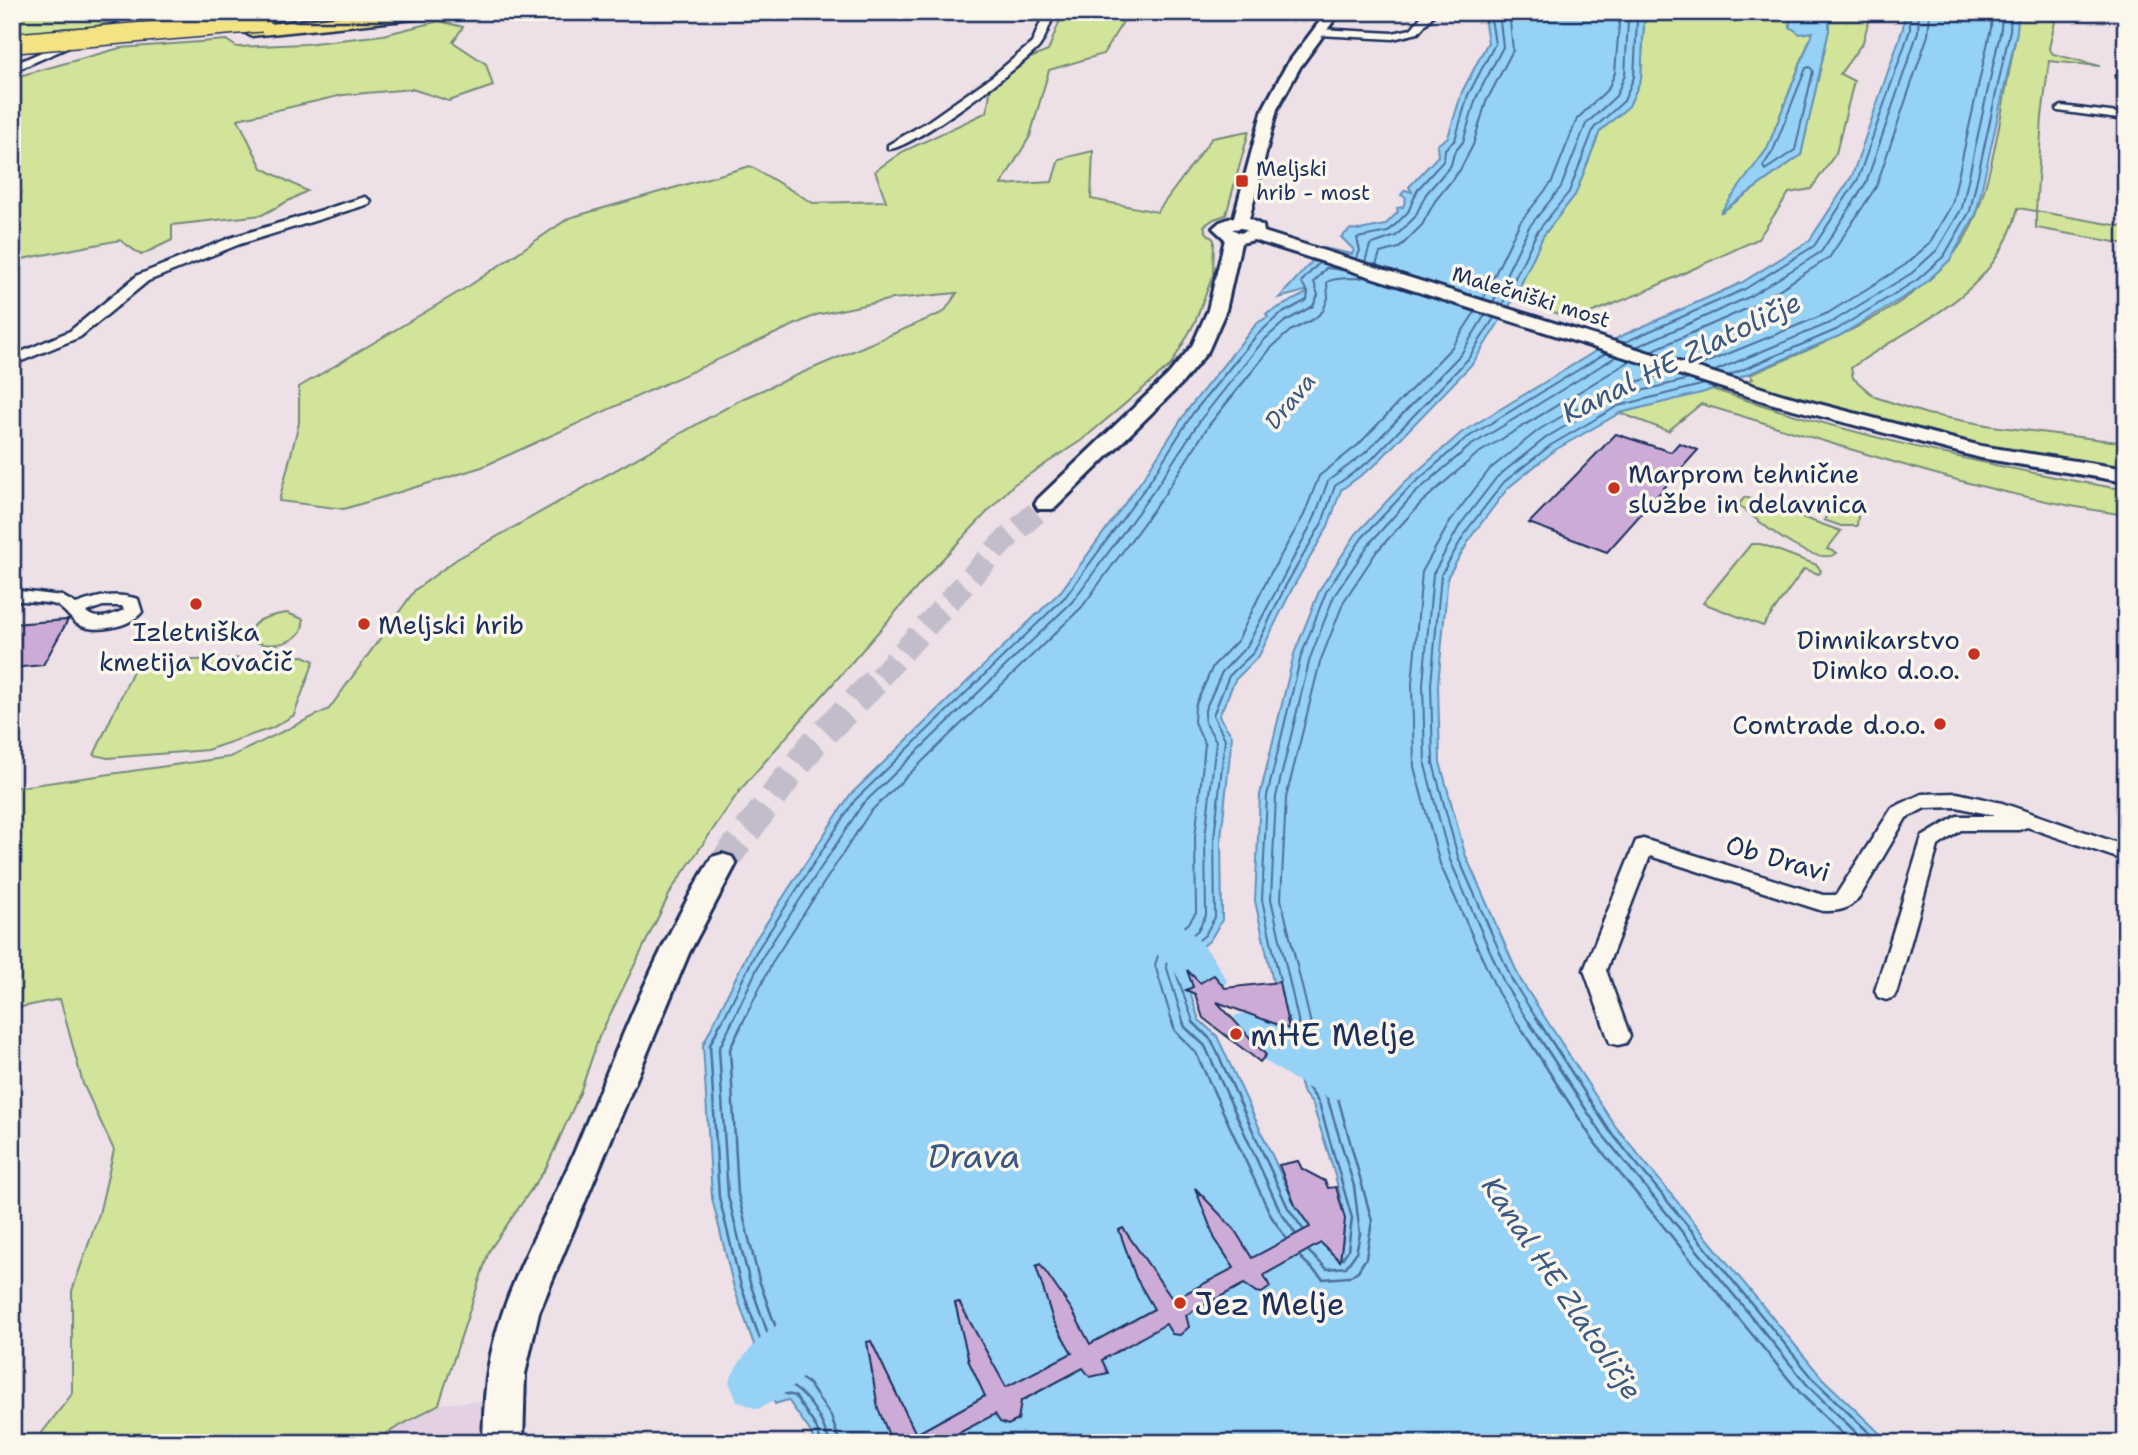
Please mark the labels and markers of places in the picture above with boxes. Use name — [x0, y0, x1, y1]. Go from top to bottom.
place label: Meljski hrib - most — [1256, 155, 1370, 207]
marker: Meljski hrib - most — [1234, 173, 1250, 189]
place label: Marprom tehnične službe in delavnica — [1628, 456, 1867, 521]
marker: Marprom tehnične službe in delavnica — [1606, 480, 1622, 496]
marker: Izletniška kmetija Kovačič — [188, 596, 204, 612]
place label: Meljski hrib — [378, 607, 524, 642]
place label: Izletniška kmetija Kovačič — [99, 614, 293, 679]
marker: Meljski hrib — [356, 616, 372, 632]
place label: Dimnikarstvo Dimko d.o.o. — [1797, 622, 1960, 687]
marker: Dimnikarstvo Dimko d.o.o. — [1966, 646, 1982, 662]
place label: Comtrade d.o.o. — [1732, 707, 1926, 742]
marker: Comtrade d.o.o. — [1932, 716, 1948, 732]
place label: mHE Melje — [1250, 1013, 1416, 1056]
marker: mHE Melje — [1228, 1026, 1244, 1042]
place label: Jez Melje — [1194, 1282, 1345, 1325]
marker: Jez Melje — [1172, 1295, 1188, 1311]

